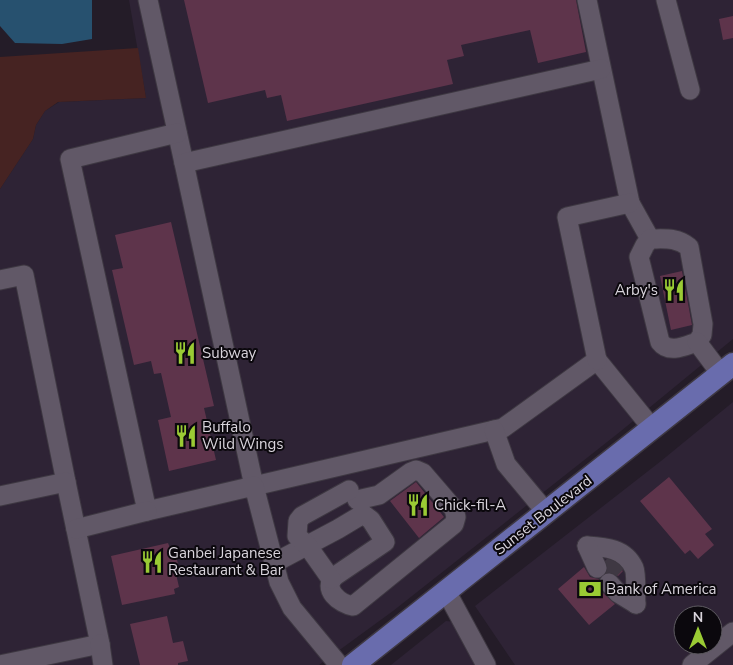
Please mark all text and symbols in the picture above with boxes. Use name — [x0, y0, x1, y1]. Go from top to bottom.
restaurant icon: Arby's — [661, 277, 687, 303]
place label: Arby's — [615, 280, 658, 300]
restaurant icon: Subway — [172, 340, 198, 366]
place label: Subway — [202, 343, 257, 363]
place label: Buffalo Wild Wings — [202, 417, 283, 454]
restaurant icon: Buffalo Wild Wings — [173, 423, 199, 449]
street label: Sunset Boulevard — [490, 470, 596, 560]
restaurant icon: Chick-fil-A — [405, 492, 431, 518]
place label: Chick-fil-A — [434, 495, 506, 515]
place label: Ganbei Japanese Restaurant & Bar — [168, 543, 284, 580]
restaurant icon: Ganbei Japanese Restaurant & Bar — [139, 549, 165, 575]
bank icon: Bank of America — [577, 576, 603, 602]
place label: Bank of America — [606, 579, 717, 599]
north arrow — [673, 605, 723, 655]
text: N — [693, 608, 703, 627]

